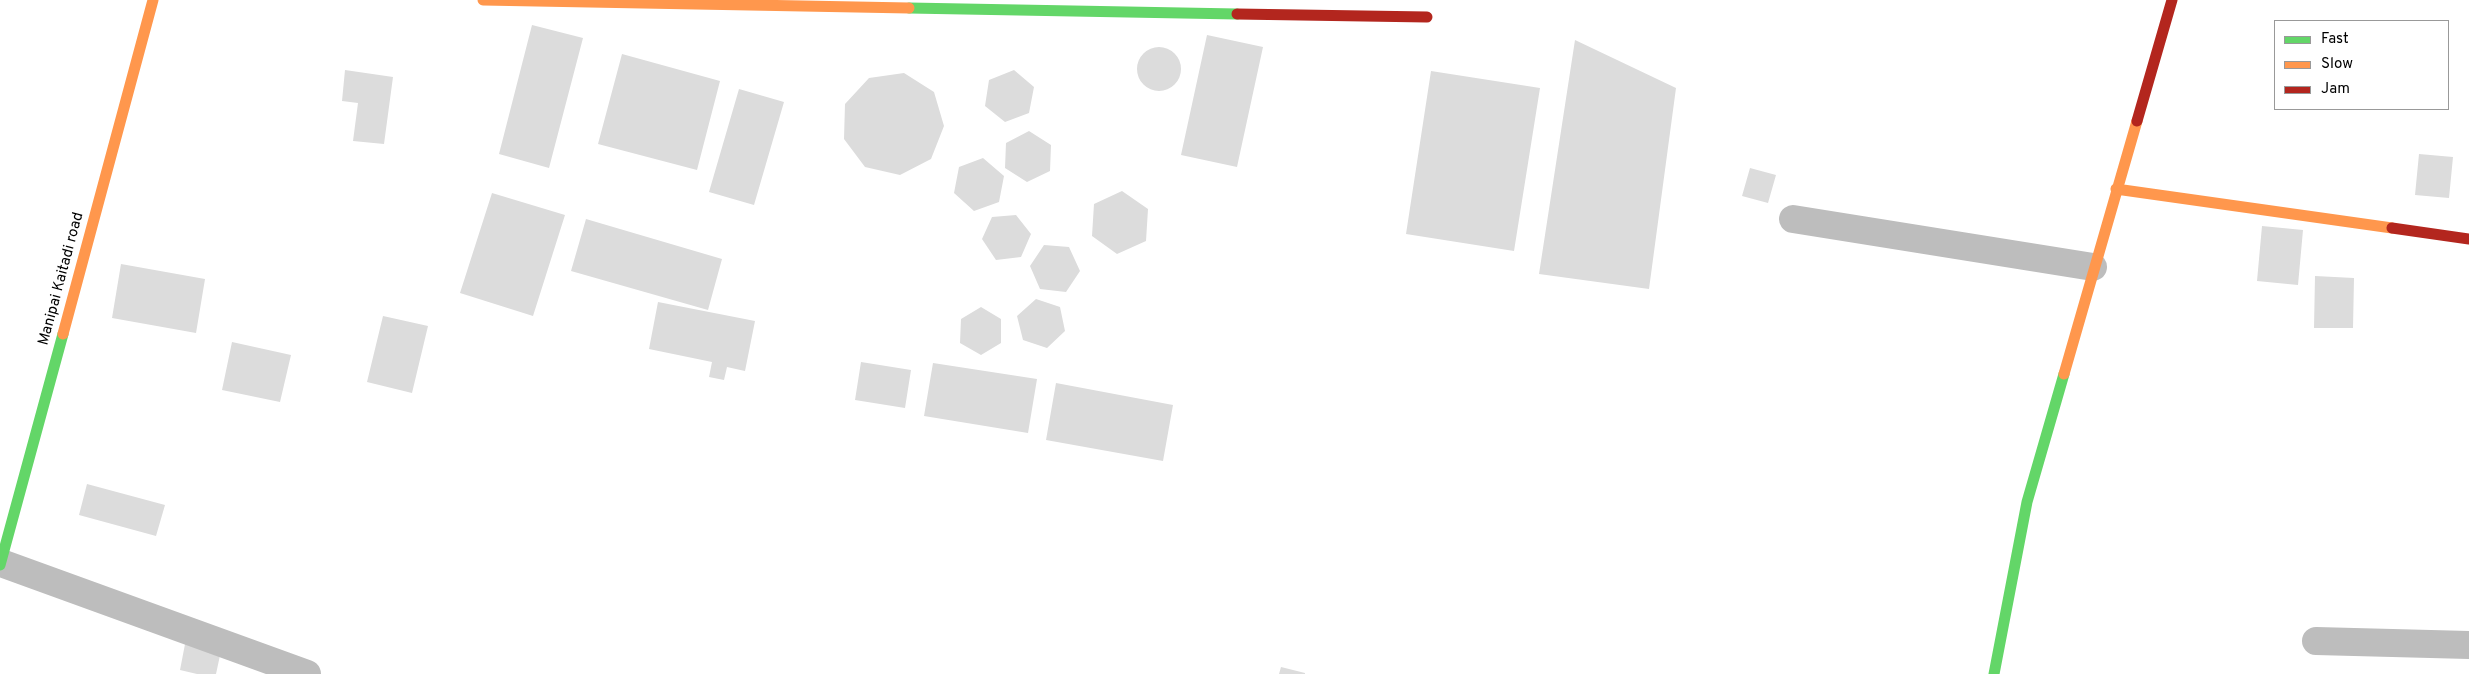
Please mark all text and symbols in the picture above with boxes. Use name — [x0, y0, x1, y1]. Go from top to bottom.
legend — [2274, 20, 2449, 110]
text: Fast — [2321, 30, 2349, 49]
text: Slow — [2321, 55, 2353, 74]
text: Jam — [2321, 80, 2350, 99]
street label: Manipai Kaitadi road — [36, 210, 88, 348]

